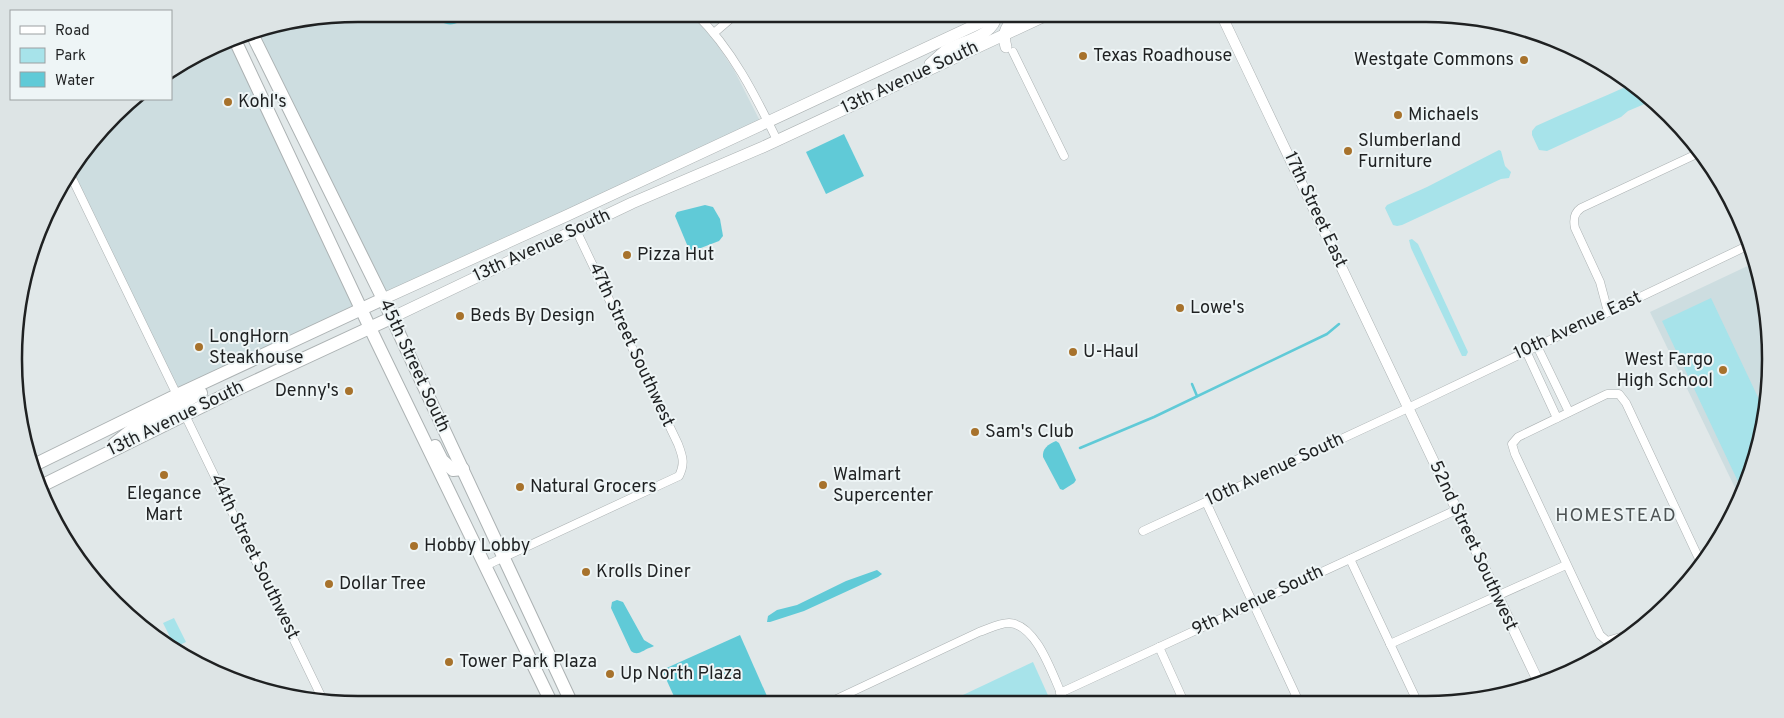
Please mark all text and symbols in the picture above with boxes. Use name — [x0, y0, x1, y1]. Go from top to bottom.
legend — [10, 10, 172, 100]
text: Road — [55, 22, 90, 41]
street label: 13th Avenue South — [838, 36, 982, 120]
place label: Texas Roadhouse — [1093, 45, 1232, 68]
text: Park — [55, 47, 86, 66]
place label: Westgate Commons — [1354, 49, 1514, 72]
marker: Texas Roadhouse — [1077, 50, 1089, 62]
marker: Westgate Commons — [1518, 54, 1530, 66]
text: Water — [55, 72, 95, 91]
place label: Kohl's — [238, 91, 287, 114]
marker: Kohl's — [222, 96, 234, 108]
place label: Michaels — [1408, 104, 1479, 127]
marker: Michaels — [1392, 109, 1404, 121]
place label: Slumberland Furniture — [1358, 130, 1461, 174]
marker: Slumberland Furniture — [1342, 145, 1354, 157]
street label: 17th Street East — [1278, 148, 1352, 272]
street label: 13th Avenue South — [470, 204, 614, 288]
place label: Pizza Hut — [637, 244, 714, 267]
marker: Pizza Hut — [621, 249, 633, 261]
street label: 47th Street Southwest — [583, 259, 679, 431]
street label: 10th Avenue East — [1511, 286, 1645, 366]
street label: 45th Street South — [373, 296, 455, 436]
place label: Lowe's — [1190, 297, 1245, 320]
marker: Lowe's — [1174, 302, 1186, 314]
place label: Beds By Design — [470, 305, 595, 328]
marker: Beds By Design — [454, 310, 466, 322]
place label: LongHorn Steakhouse — [209, 326, 303, 370]
marker: LongHorn Steakhouse — [193, 341, 205, 353]
place label: U-Haul — [1083, 341, 1139, 364]
marker: U-Haul — [1067, 346, 1079, 358]
place label: West Fargo High School — [1616, 349, 1713, 393]
marker: West Fargo High School — [1717, 364, 1729, 376]
street label: 13th Avenue South — [104, 376, 248, 462]
place label: Denny's — [275, 380, 339, 403]
marker: Denny's — [343, 385, 355, 397]
place label: Sam's Club — [985, 421, 1074, 444]
marker: Sam's Club — [969, 426, 981, 438]
street label: 10th Avenue South — [1202, 428, 1348, 512]
street label: 52nd Street Southwest — [1423, 457, 1523, 635]
place label: Walmart Supercenter — [833, 464, 933, 508]
marker: Elegance Mart — [158, 469, 170, 481]
street label: 44th Street Southwest — [204, 471, 304, 643]
place label: Natural Grocers — [530, 476, 657, 499]
marker: Walmart Supercenter — [817, 479, 829, 491]
marker: Natural Grocers — [514, 481, 526, 493]
place label: Elegance Mart — [127, 483, 201, 527]
district label: HOMESTEAD — [1555, 504, 1677, 528]
place label: Hobby Lobby — [424, 535, 530, 558]
marker: Hobby Lobby — [408, 540, 420, 552]
street label: 9th Avenue South — [1189, 560, 1327, 642]
place label: Krolls Diner — [596, 561, 691, 584]
marker: Krolls Diner — [580, 566, 592, 578]
place label: Dollar Tree — [339, 573, 426, 596]
marker: Dollar Tree — [323, 578, 335, 590]
place label: Tower Park Plaza — [459, 651, 597, 674]
marker: Tower Park Plaza — [443, 656, 455, 668]
place label: Up North Plaza — [620, 663, 742, 686]
marker: Up North Plaza — [604, 668, 616, 680]

